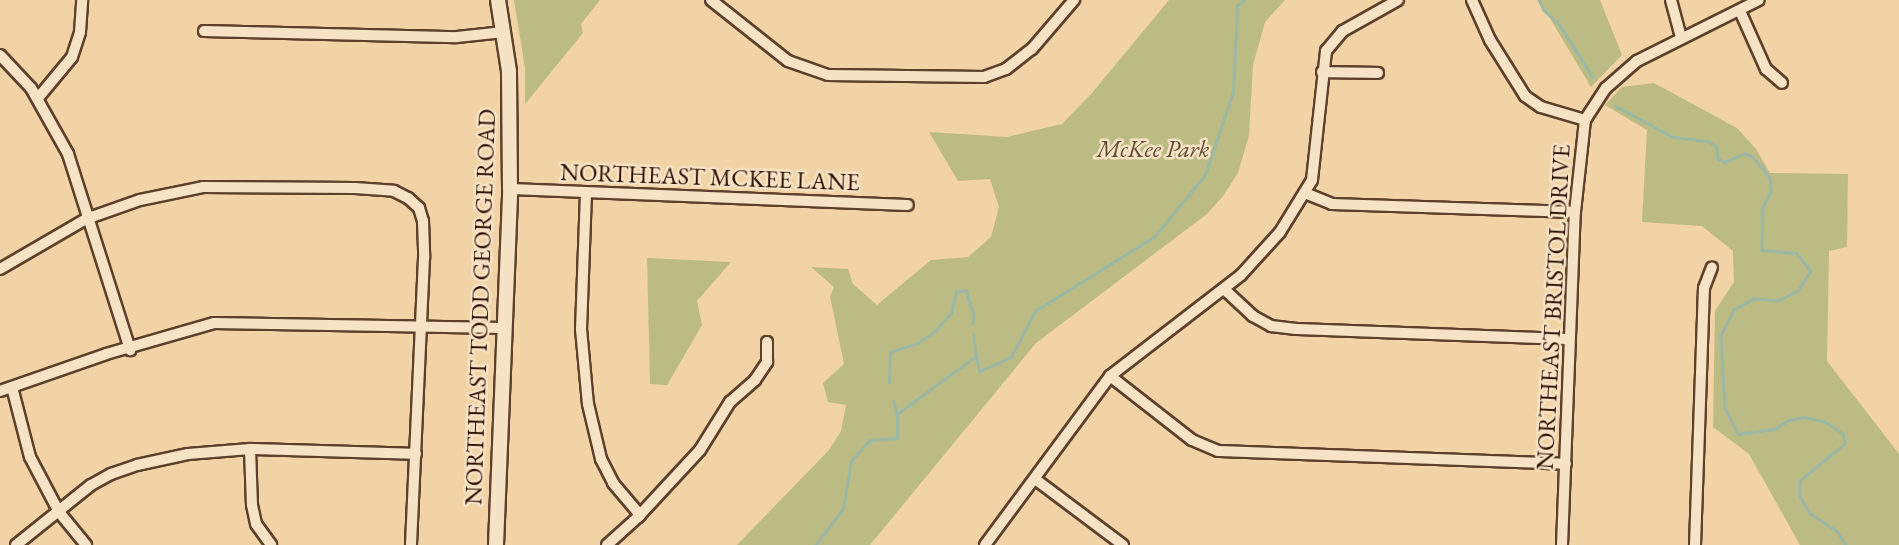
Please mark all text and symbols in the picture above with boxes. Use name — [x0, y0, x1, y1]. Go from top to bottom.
street label: NORTHEAST TODD GEORGE ROAD — [459, 108, 501, 506]
park label: McKee Park — [1096, 135, 1210, 163]
street label: NORTHEAST BRISTOL DRIVE — [1530, 143, 1576, 471]
street label: NORTHEAST MCKEE LANE — [560, 157, 860, 197]

